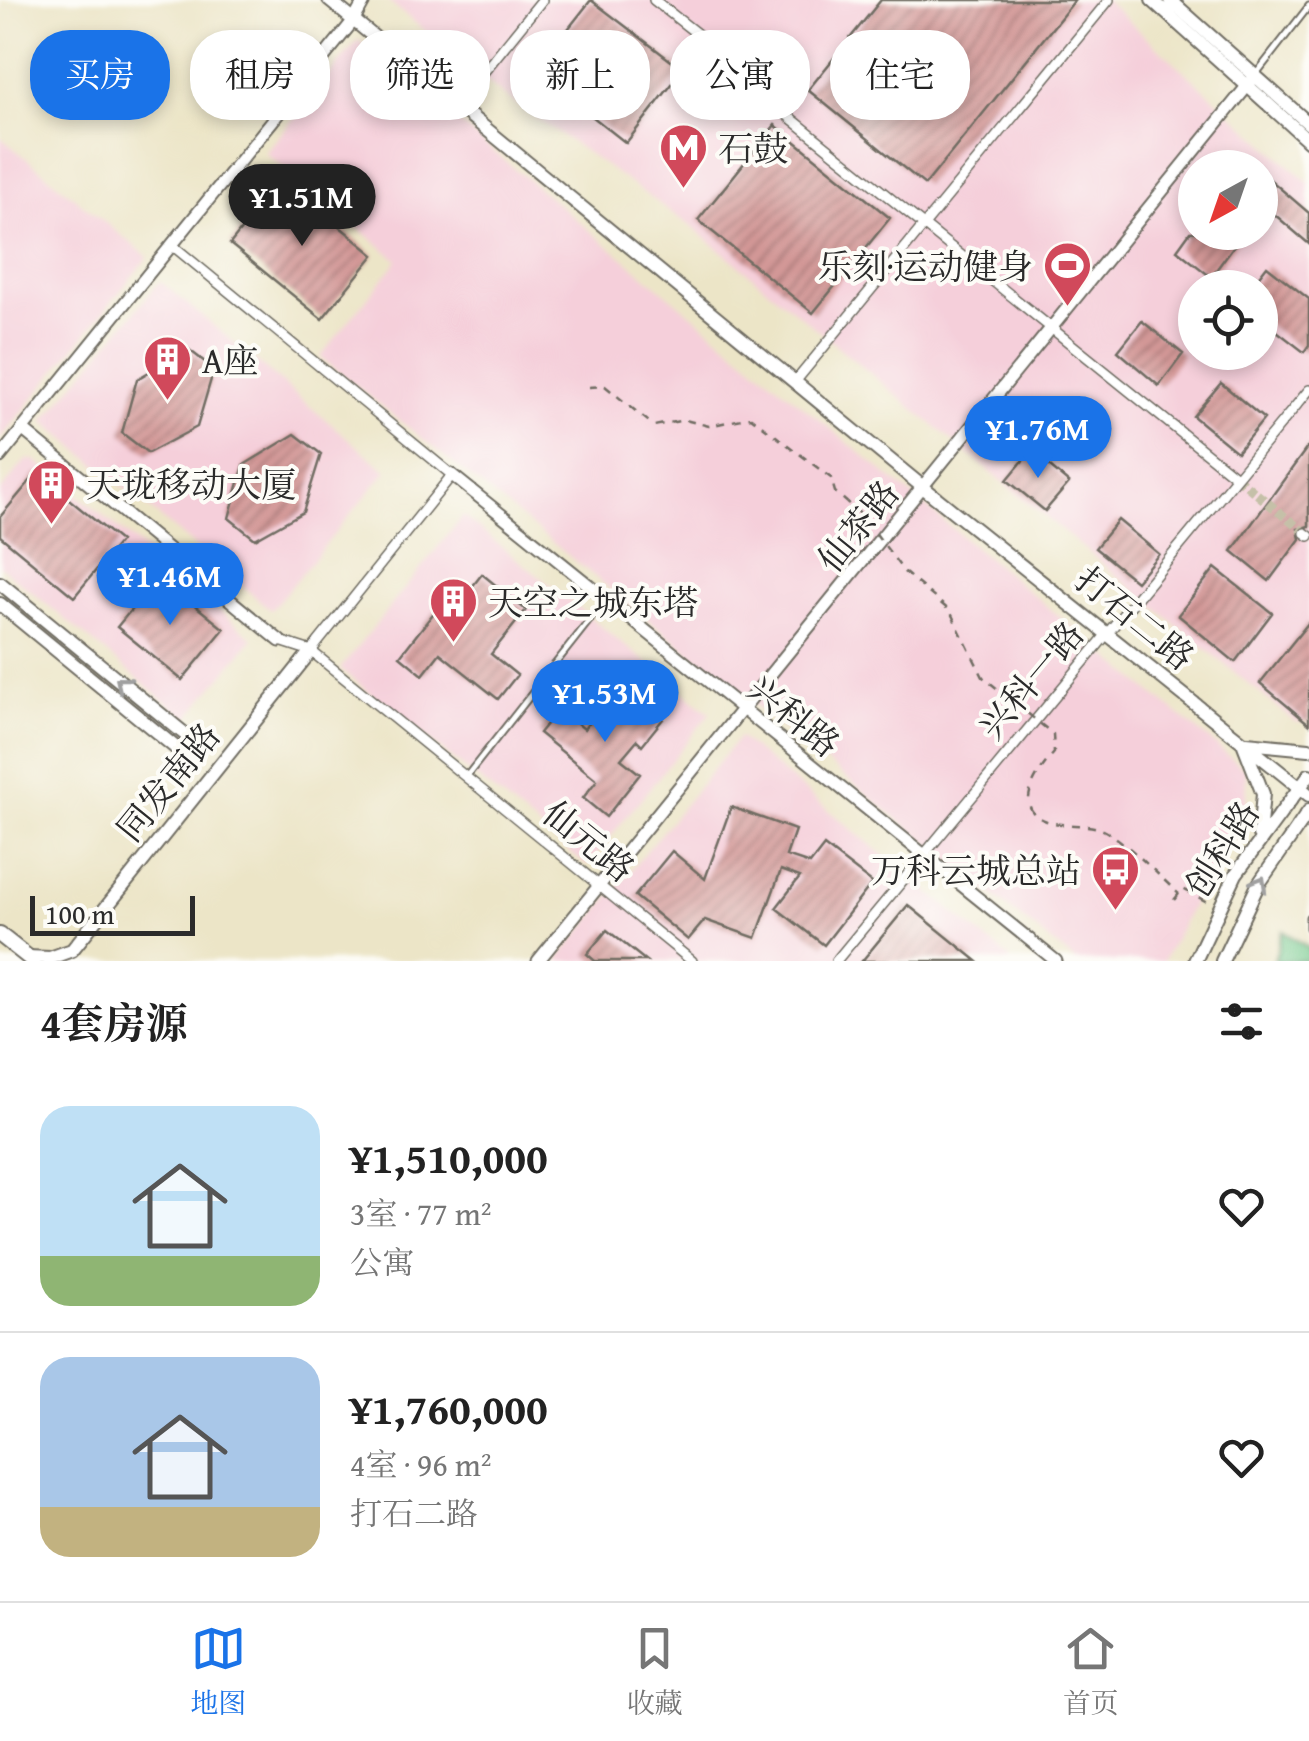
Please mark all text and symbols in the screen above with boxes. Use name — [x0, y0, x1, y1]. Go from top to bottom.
chip: 买房 — [30, 30, 170, 120]
chip: 租房 — [190, 30, 330, 120]
chip: 筛选 — [350, 30, 490, 120]
chip: 新上 — [510, 30, 650, 120]
chip: 公寓 — [670, 30, 810, 120]
chip: 住宅 — [830, 30, 970, 120]
metro station icon: 石鼓 — [657, 122, 709, 190]
place label: 石鼓 — [718, 123, 788, 174]
north arrow — [1178, 150, 1278, 250]
map controls — [1178, 150, 1278, 370]
pin: ¥1.51M — [221, 164, 383, 249]
text: ¥1.51M — [251, 173, 353, 220]
sports icon: 乐刻·运动健身 — [1042, 240, 1094, 308]
place label: 乐刻·运动健身 — [817, 241, 1033, 292]
button: locate — [1178, 270, 1278, 370]
building icon: A座 — [141, 334, 193, 402]
place label: A座 — [202, 335, 258, 386]
pin: ¥1.76M — [957, 396, 1119, 481]
text: ¥1.76M — [987, 405, 1089, 452]
building icon: 天珑移动大厦 — [25, 458, 77, 526]
place label: 天珑移动大厦 — [86, 459, 296, 510]
street label: 仙茶路 — [805, 469, 911, 583]
pin: ¥1.46M — [89, 543, 251, 628]
text: ¥1.46M — [119, 552, 221, 599]
street label: 打石二路 — [1065, 554, 1205, 682]
building icon: 天空之城东塔 — [427, 576, 479, 644]
place label: 天空之城东塔 — [488, 577, 698, 628]
street label: 兴科一路 — [966, 610, 1096, 750]
pin: ¥1.53M — [524, 660, 686, 745]
street label: 兴科路 — [737, 663, 851, 769]
text: ¥1.53M — [554, 669, 656, 716]
one-way arrow — [115, 676, 133, 694]
street label: 同发南路 — [104, 712, 232, 852]
street label: 仙元路 — [532, 788, 646, 894]
street label: 创科路 — [1173, 791, 1271, 907]
bus stop icon: 万科云城总站 — [1090, 844, 1142, 912]
place label: 万科云城总站 — [871, 845, 1081, 896]
one-way arrow — [1248, 875, 1267, 893]
scale bar — [30, 891, 195, 936]
text: 100 m — [45, 893, 114, 934]
text: 4套房源 — [40, 992, 188, 1053]
icon: filters — [1214, 994, 1269, 1049]
text: ¥1,510,000 — [350, 1127, 548, 1188]
icon: home — [120, 1146, 240, 1266]
icon: heart — [1214, 1179, 1269, 1234]
text: 3室 · 77 m² — [350, 1190, 492, 1237]
text: 公寓 — [350, 1239, 414, 1286]
text: ¥1,760,000 — [350, 1378, 548, 1439]
icon: home — [120, 1397, 240, 1517]
icon: heart — [1214, 1430, 1269, 1485]
text: 4室 · 96 m² — [350, 1441, 492, 1488]
text: 打石二路 — [350, 1490, 478, 1537]
tab: 地图 — [190, 1621, 246, 1723]
tab: 收藏 — [626, 1621, 683, 1723]
tab: 首页 — [1063, 1621, 1119, 1723]

